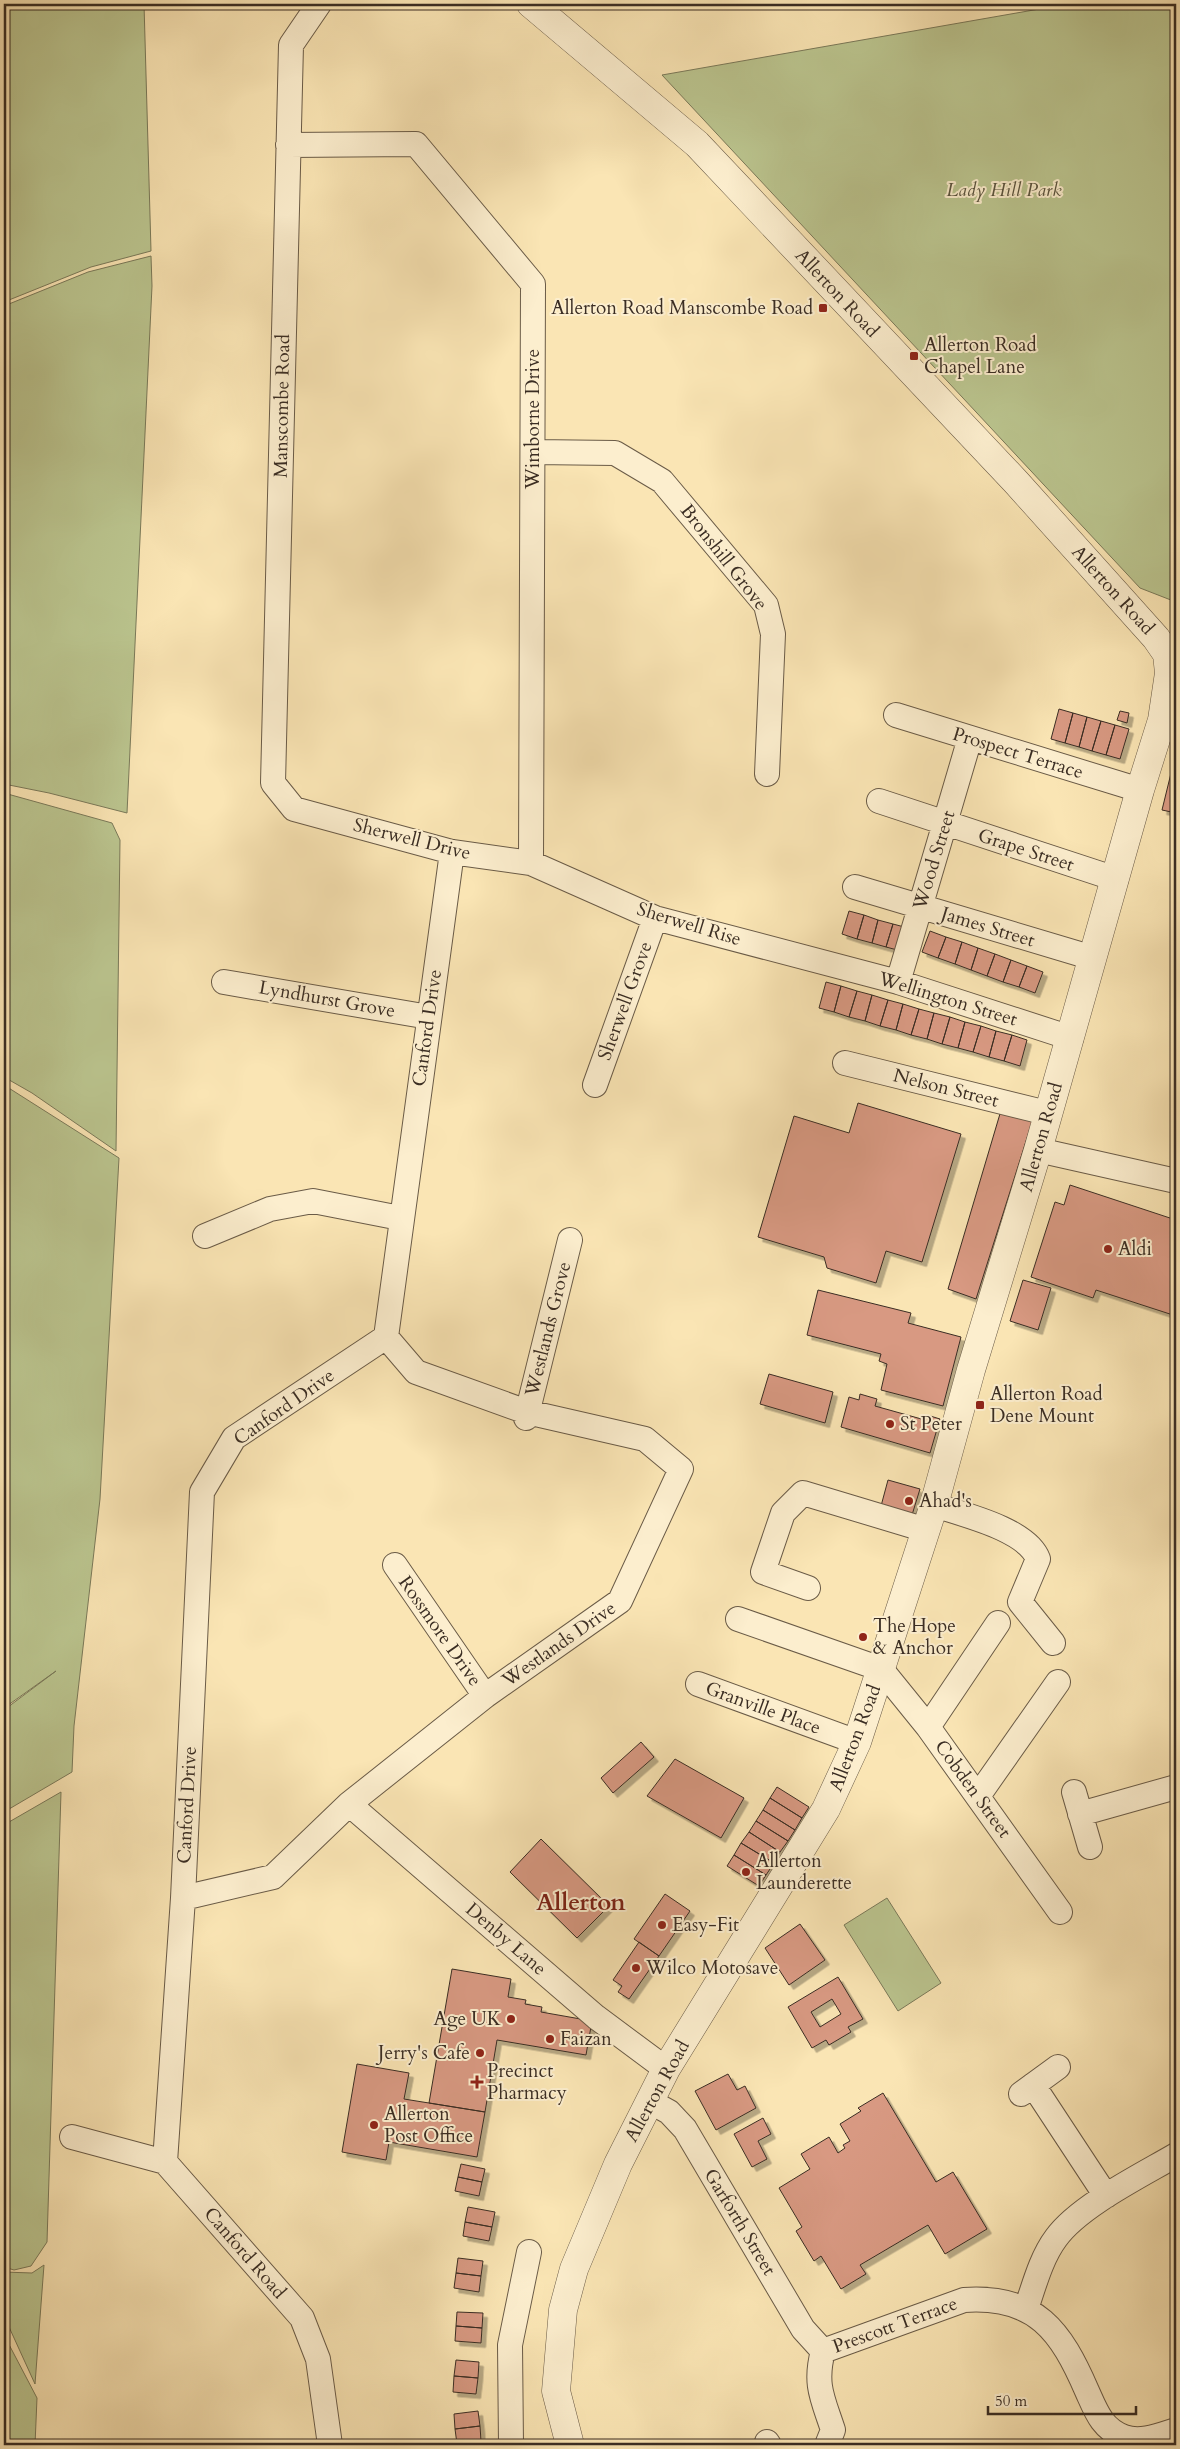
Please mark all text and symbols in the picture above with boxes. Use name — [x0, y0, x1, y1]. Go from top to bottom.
park label: Lady Hill Park — [946, 177, 1062, 203]
street label: Allerton Road — [789, 243, 885, 343]
place label: Allerton Road Manscombe Road — [551, 295, 813, 321]
marker: Allerton Road Manscombe Road — [817, 302, 829, 314]
place label: Allerton Road Chapel Lane — [924, 332, 1037, 380]
street label: Manscombe Road — [268, 334, 296, 478]
street label: Wimborne Drive — [520, 349, 546, 490]
marker: Allerton Road Chapel Lane — [908, 350, 920, 362]
street label: Bronshill Grove — [674, 498, 774, 616]
street label: Allerton Road — [1066, 539, 1160, 641]
street label: Prospect Terrace — [950, 721, 1086, 785]
street label: Wood Street — [906, 807, 961, 914]
street label: Sherwell Drive — [351, 812, 473, 866]
street label: Grape Street — [975, 822, 1077, 878]
street label: Sherwell Rise — [634, 896, 744, 952]
street label: James Street — [935, 900, 1038, 954]
street label: Sherwell Grove — [591, 938, 659, 1064]
street label: Wellington Street — [874, 965, 1021, 1032]
street label: Canford Drive — [406, 968, 448, 1088]
street label: Lyndhurst Grove — [257, 974, 397, 1024]
street label: Nelson Street — [891, 1062, 1001, 1114]
street label: Allerton Road — [1013, 1079, 1069, 1195]
place label: Aldi — [1118, 1236, 1152, 1262]
marker: Aldi — [1102, 1243, 1114, 1255]
street label: Westlands Grove — [518, 1259, 577, 1400]
street label: Canford Drive — [228, 1363, 340, 1451]
place label: Allerton Road Dene Mount — [990, 1381, 1103, 1429]
marker: Allerton Road Dene Mount — [974, 1399, 986, 1411]
place label: St Peter — [900, 1411, 962, 1437]
marker: St Peter — [884, 1418, 896, 1430]
place label: Ahad's — [919, 1488, 972, 1514]
marker: Ahad's — [903, 1495, 915, 1507]
street label: Rossmore Drive — [392, 1571, 488, 1691]
street label: Westlands Drive — [496, 1595, 621, 1693]
place label: The Hope & Anchor — [873, 1613, 956, 1661]
marker: The Hope & Anchor — [857, 1631, 869, 1643]
street label: Granville Place — [702, 1675, 824, 1741]
street label: Allerton Road — [823, 1681, 887, 1795]
street label: Cobden Street — [929, 1735, 1017, 1843]
street label: Canford Drive — [171, 1746, 203, 1864]
place label: Allerton Launderette — [756, 1848, 852, 1896]
marker: Allerton Launderette — [740, 1866, 752, 1878]
district label: Allerton — [536, 1886, 626, 1919]
street label: Denby Lane — [460, 1897, 552, 1981]
place label: Easy-Fit — [672, 1912, 739, 1938]
marker: Easy-Fit — [656, 1919, 668, 1931]
place label: Wilco Motosave — [645, 1955, 778, 1981]
marker: Wilco Motosave — [630, 1962, 642, 1974]
place label: Age UK — [433, 2006, 502, 2032]
marker: Age UK — [505, 2013, 517, 2025]
place label: Faizan — [560, 2026, 612, 2052]
marker: Faizan — [544, 2033, 556, 2045]
street label: Allerton Road — [618, 2035, 696, 2147]
place label: Jerry's Cafe — [375, 2040, 470, 2066]
marker: Jerry's Cafe — [474, 2047, 486, 2059]
place label: Precinct Pharmacy — [487, 2058, 567, 2106]
marker: Precinct Pharmacy — [471, 2076, 483, 2088]
place label: Allerton Post Office — [384, 2101, 473, 2149]
marker: Allerton Post Office — [368, 2119, 380, 2131]
street label: Garforth Street — [698, 2164, 782, 2280]
street label: Canford Road — [198, 2202, 292, 2304]
street label: Prescott Terrace — [829, 2290, 961, 2360]
scale bar — [988, 2384, 1135, 2416]
text: 50 m — [995, 2391, 1027, 2411]

